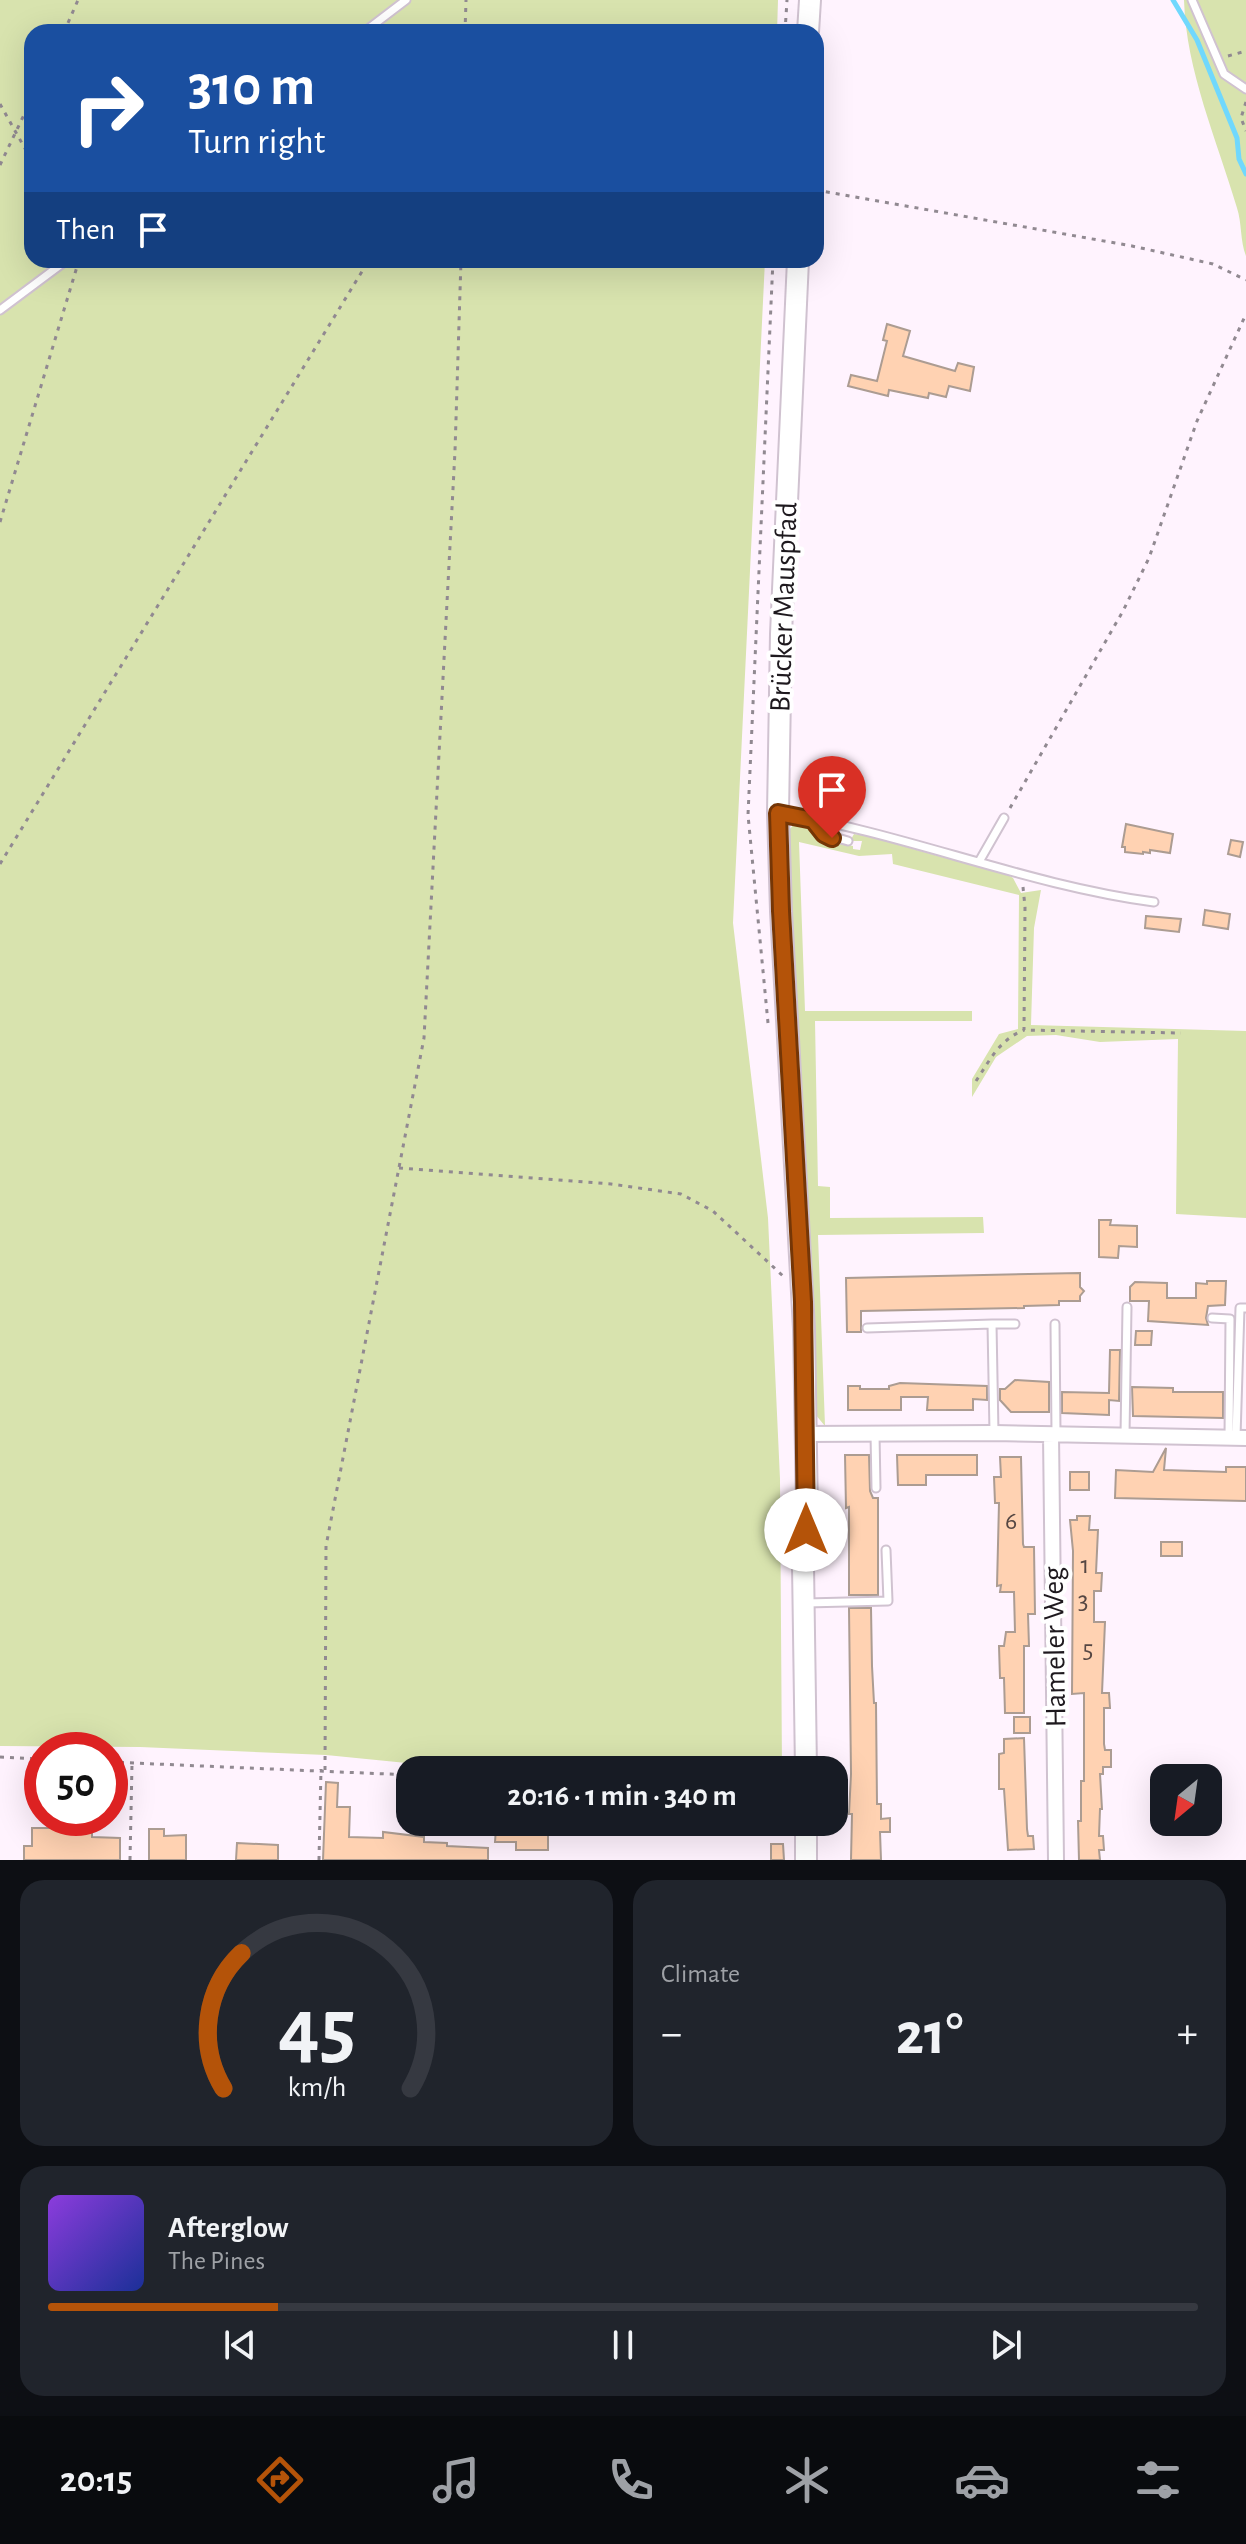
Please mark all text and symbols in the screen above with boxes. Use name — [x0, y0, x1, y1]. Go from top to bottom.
icon: right — [56, 56, 160, 160]
text: 310 m — [188, 59, 315, 115]
text: Turn right — [188, 124, 325, 160]
icon: arrive — [131, 208, 175, 252]
text: Then — [56, 215, 115, 245]
street label: Brücker Mauspfad — [765, 501, 803, 713]
pin — [798, 756, 866, 838]
icon: arrive — [810, 768, 854, 812]
position arrow — [764, 1488, 848, 1572]
house number: 6 — [1005, 1508, 1017, 1534]
house number: 1 — [1081, 1552, 1089, 1578]
street label: Hameler Weg — [1039, 1566, 1071, 1728]
house number: 3 — [1078, 1588, 1088, 1614]
house number: 5 — [1083, 1636, 1093, 1662]
speed limit sign: 50 — [24, 1732, 128, 1836]
north arrow — [1150, 1764, 1222, 1836]
map controls — [1150, 1764, 1222, 1836]
text: 20:16 · 1 min · 340 m — [507, 1781, 737, 1811]
text: Climate — [661, 1961, 740, 1987]
text: 45 — [278, 1988, 355, 2072]
text: 21° — [896, 2005, 963, 2065]
text: − — [661, 2012, 682, 2056]
text: + — [1177, 2012, 1198, 2056]
text: km/h — [287, 2073, 346, 2102]
text: Afterglow — [168, 2213, 289, 2243]
text: The Pines — [168, 2248, 265, 2274]
icon: previous — [218, 2323, 262, 2367]
icon: pause — [601, 2323, 645, 2367]
icon: next — [984, 2323, 1028, 2367]
icon: directions — [252, 2452, 308, 2508]
icon: music — [428, 2452, 484, 2508]
icon: phone — [603, 2452, 659, 2508]
icon: climate — [779, 2452, 835, 2508]
icon: car — [954, 2452, 1010, 2508]
icon: filters — [1130, 2452, 1186, 2508]
text: 20:15 — [60, 2462, 132, 2498]

